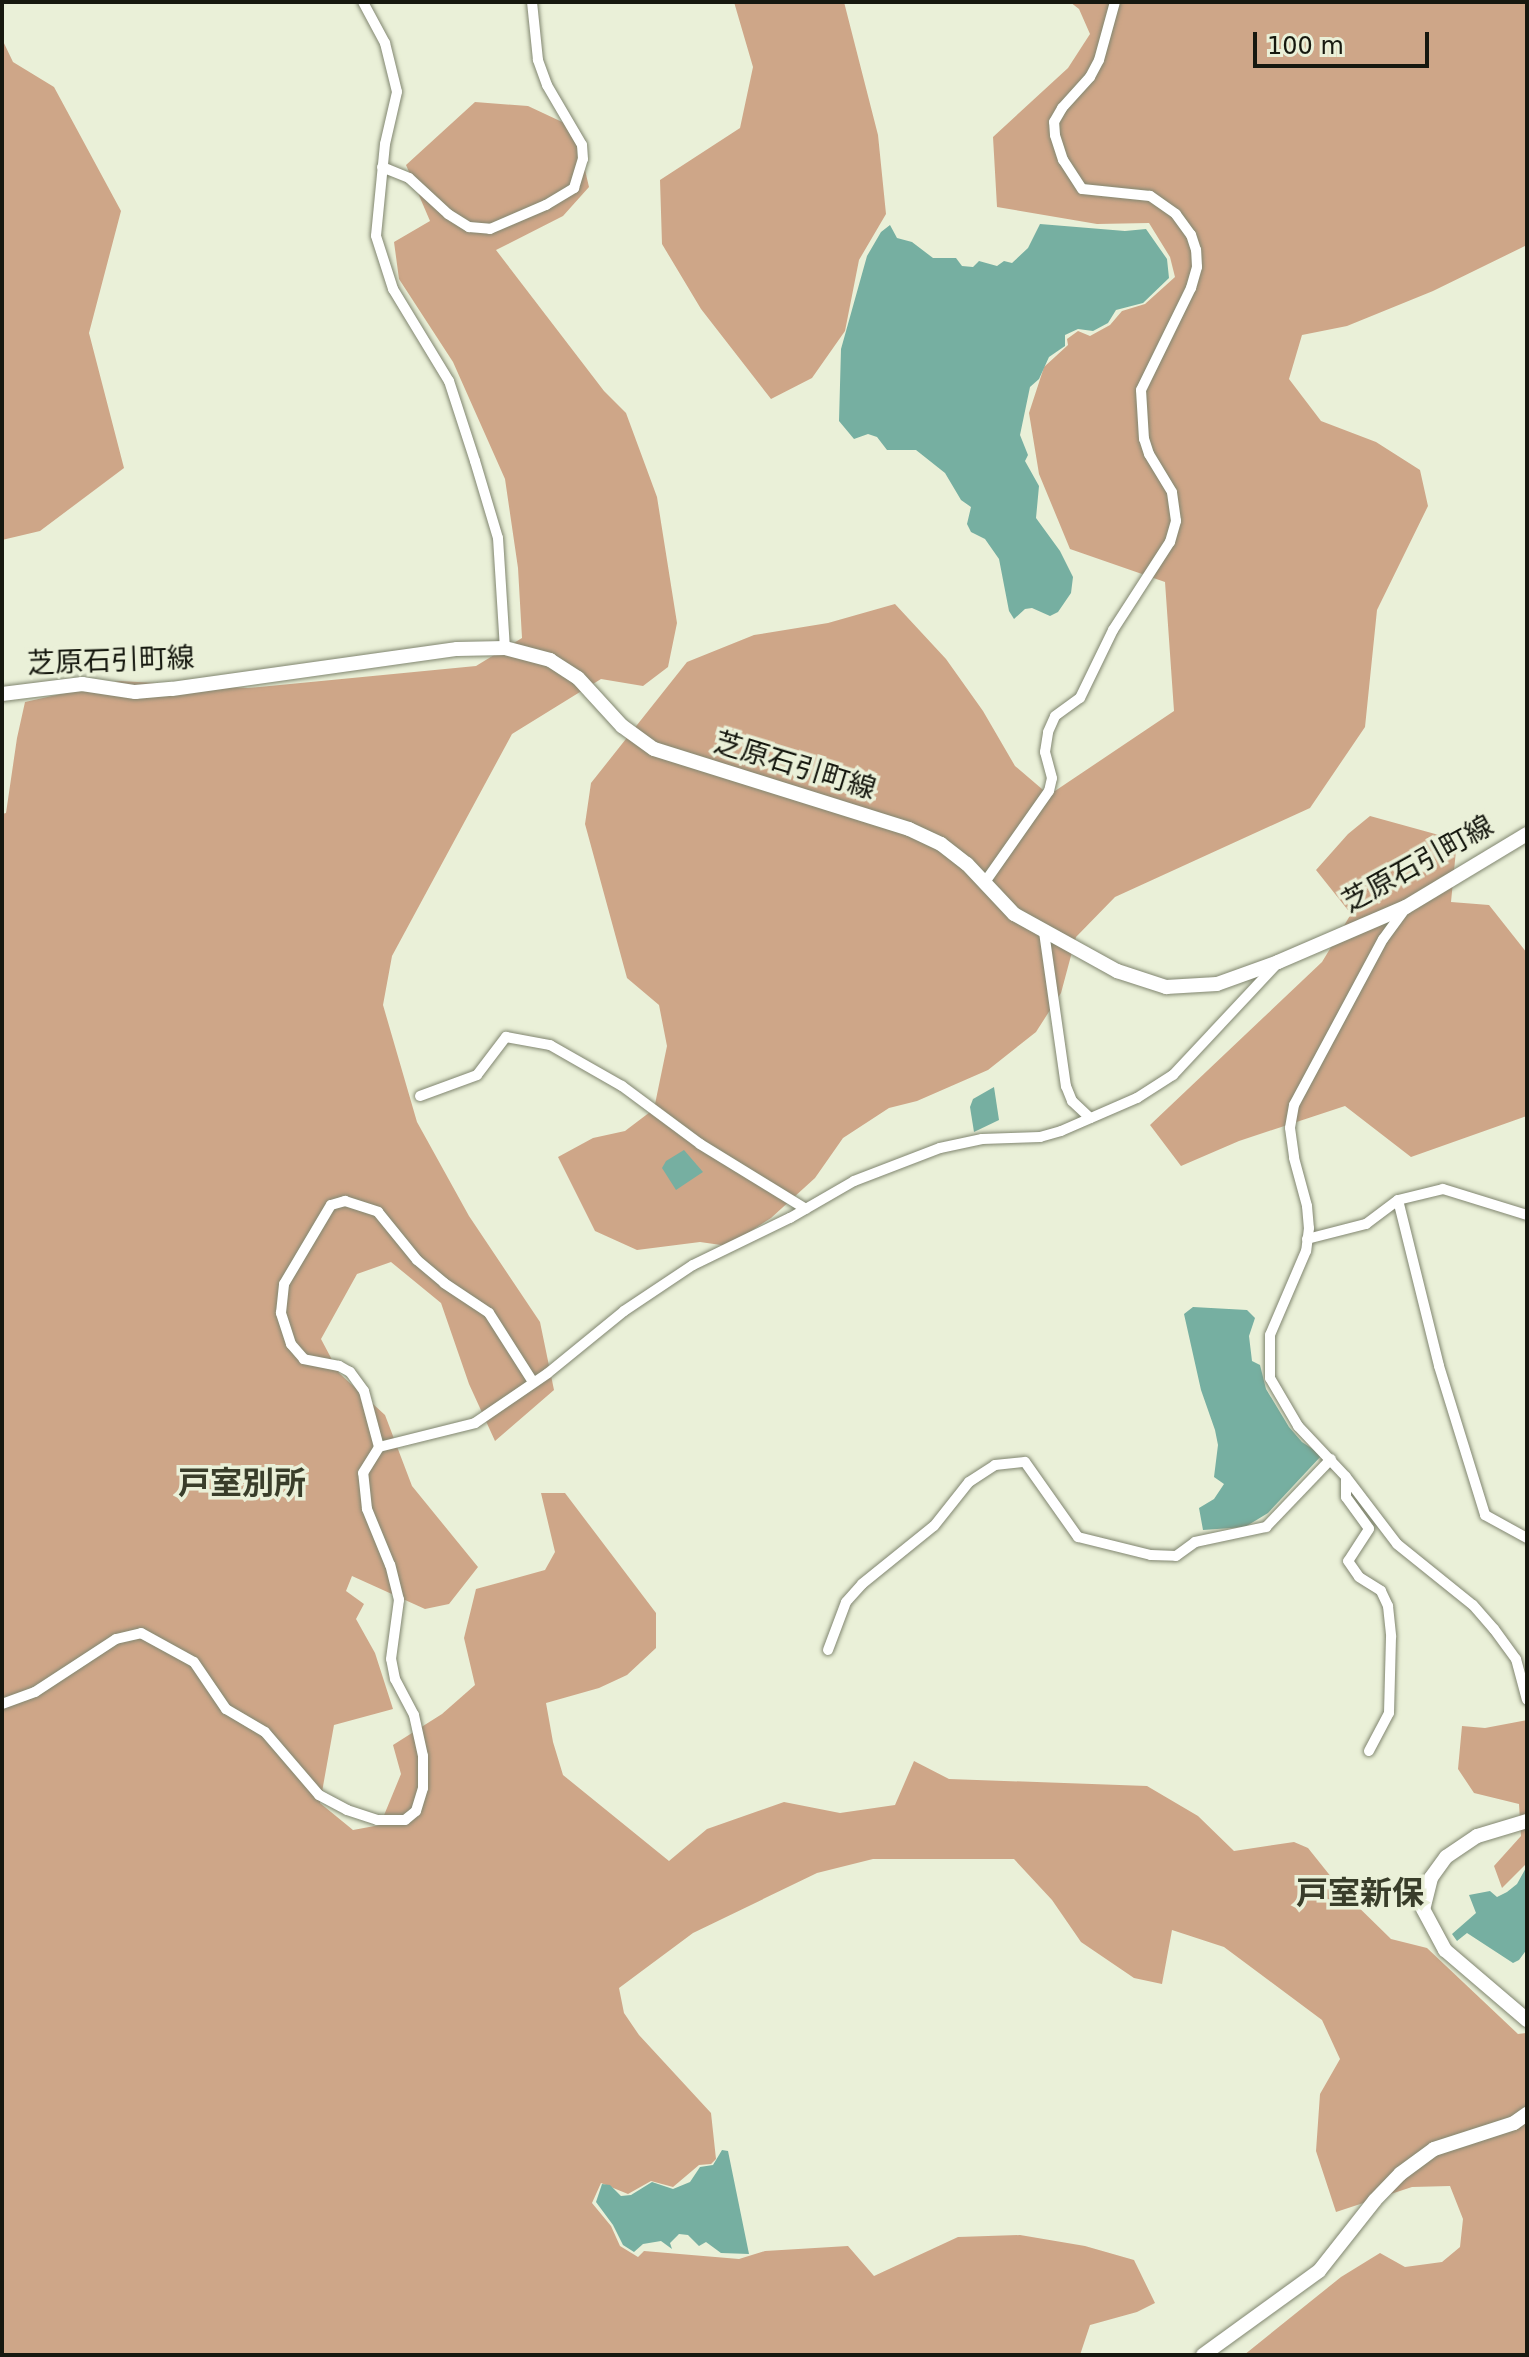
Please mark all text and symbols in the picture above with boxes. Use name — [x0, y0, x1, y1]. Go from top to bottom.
scale bar — [1257, 16, 1433, 66]
text: 100 m — [1267, 32, 1344, 60]
street label: 芝原石引町線 — [26, 641, 196, 681]
street label: 芝原石引町線 — [710, 725, 880, 807]
street label: 芝原石引町線 — [1336, 809, 1500, 919]
district label: 戸室別所 — [178, 1464, 306, 1502]
district label: 戸室新保 — [1296, 1874, 1424, 1912]

